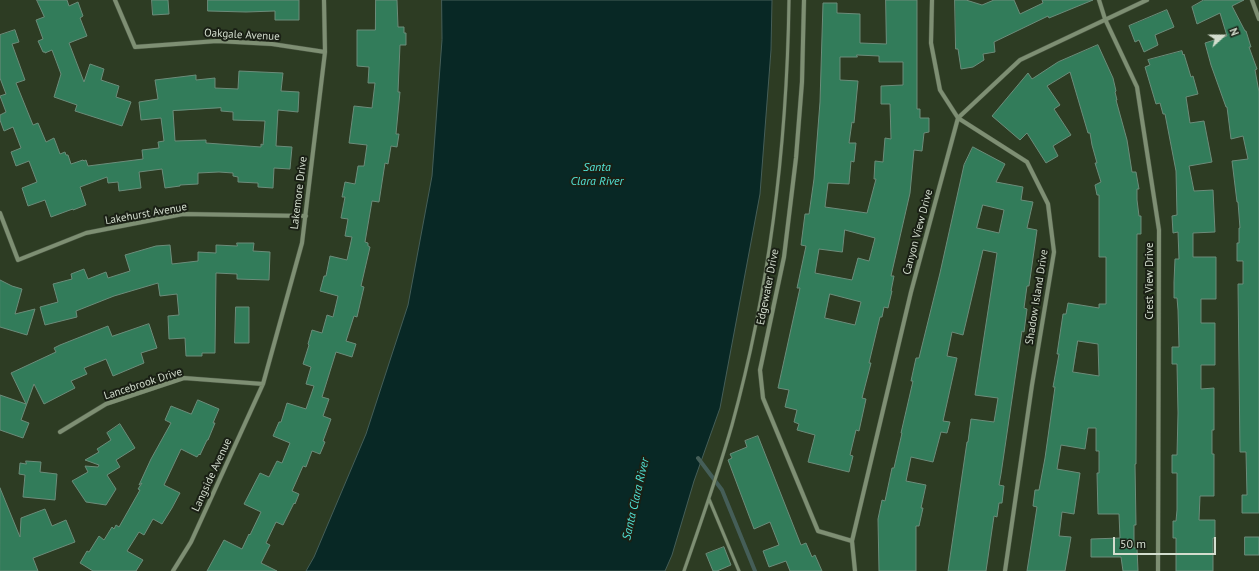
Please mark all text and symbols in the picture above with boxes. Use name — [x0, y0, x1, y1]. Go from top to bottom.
north arrow — [1203, 16, 1243, 56]
street label: Oakgale Avenue — [204, 26, 280, 44]
text: N — [1226, 26, 1242, 38]
street label: Lakemore Drive — [288, 156, 310, 230]
water label: Santa Clara River — [571, 161, 623, 189]
street label: Canyon View Drive — [900, 188, 936, 276]
street label: Lakehurst Avenue — [104, 200, 188, 228]
street label: Crest View Drive — [1143, 242, 1157, 320]
street label: Edgewater Drive — [754, 248, 782, 326]
street label: Shadow Island Drive — [1023, 249, 1051, 345]
street label: Lancebrook Drive — [102, 365, 184, 403]
street label: Langside Avenue — [189, 436, 235, 514]
water label: Santa Clara River — [620, 456, 652, 542]
scale bar — [1115, 529, 1218, 555]
text: 50 m — [1120, 536, 1146, 551]

